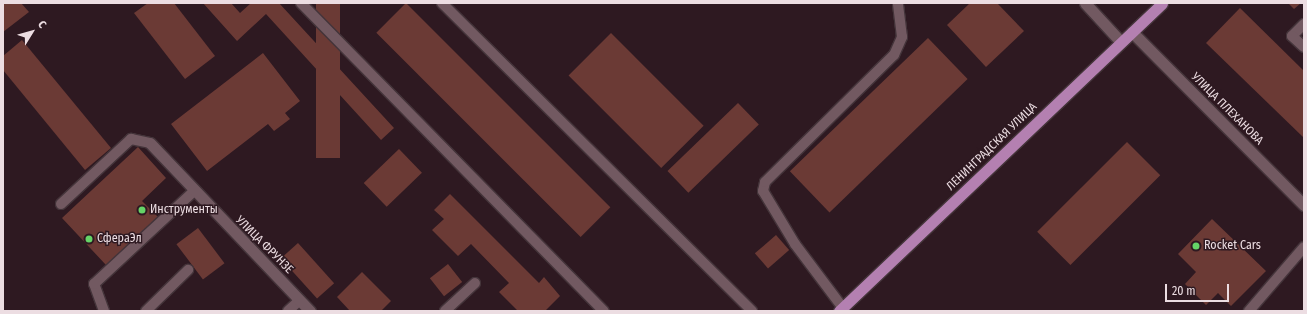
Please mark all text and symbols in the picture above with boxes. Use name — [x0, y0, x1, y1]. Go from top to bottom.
north arrow — [12, 12, 52, 52]
text: С — [35, 18, 49, 31]
street label: УЛИЦА ПЛЕХАНОВА — [1188, 70, 1266, 148]
street label: ЛЕНИНГРАДСКАЯ УЛИЦА — [944, 100, 1040, 194]
place label: Инструменты — [150, 203, 218, 217]
marker: Инструменты — [137, 205, 147, 215]
street label: УЛИЦА ФРУНЗЕ — [232, 213, 296, 277]
place label: СфераЭл — [97, 232, 142, 246]
marker: СфераЭл — [84, 234, 94, 244]
place label: Rocket Cars — [1204, 239, 1261, 253]
marker: Rocket Cars — [1191, 241, 1201, 251]
scale bar — [1167, 276, 1231, 302]
text: 20 m — [1172, 284, 1196, 298]

